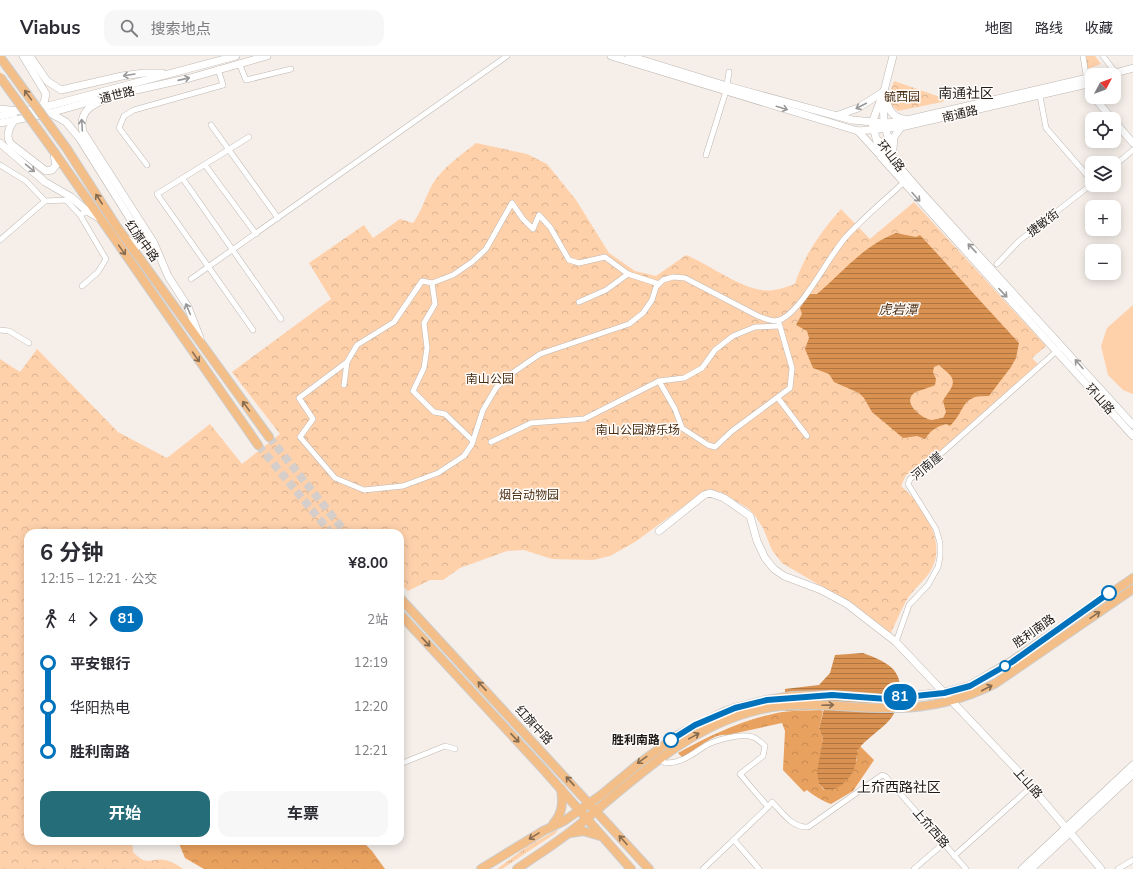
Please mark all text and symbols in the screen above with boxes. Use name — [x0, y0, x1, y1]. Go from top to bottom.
search box — [104, 10, 384, 46]
text: Viabus — [20, 15, 80, 41]
icon: search — [118, 17, 140, 39]
text: 搜索地点 — [150, 19, 210, 39]
text: 地图 — [985, 19, 1013, 38]
text: 路线 — [1035, 19, 1063, 38]
text: 收藏 — [1085, 19, 1113, 38]
north arrow — [1085, 68, 1121, 104]
map controls — [1085, 68, 1121, 280]
one-way arrow — [123, 71, 136, 79]
one-way arrow — [177, 75, 190, 83]
street label: 通世路 — [98, 83, 136, 107]
district label: 南通社区 — [938, 84, 994, 103]
one-way arrow — [24, 89, 32, 100]
park label: 毓西园 — [884, 89, 920, 105]
street label: 南通路 — [941, 102, 979, 126]
one-way arrow — [855, 103, 867, 111]
one-way arrow — [776, 105, 789, 112]
button: locate — [1085, 112, 1121, 148]
one-way arrow — [79, 119, 86, 132]
street label: 环山路 — [874, 137, 908, 175]
button: layers — [1085, 156, 1121, 192]
one-way arrow — [24, 163, 34, 172]
one-way arrow — [911, 192, 920, 202]
one-way arrow — [95, 194, 103, 205]
button: + — [1085, 200, 1121, 236]
street label: 捷敏街 — [1024, 206, 1062, 240]
street label: 红旗中路 — [121, 217, 163, 265]
one-way arrow — [968, 243, 977, 253]
one-way arrow — [118, 244, 126, 255]
button: − — [1085, 244, 1121, 280]
one-way arrow — [999, 288, 1008, 298]
water label: 虎岩潭 — [878, 301, 919, 319]
one-way arrow — [184, 304, 192, 316]
one-way arrow — [192, 351, 200, 362]
one-way arrow — [1075, 360, 1084, 370]
park label: 南山公园 — [466, 371, 514, 387]
street label: 环山路 — [1082, 380, 1118, 418]
one-way arrow — [242, 400, 250, 411]
park label: 南山公园游乐场 — [596, 422, 680, 438]
street label: 河南崖 — [908, 448, 946, 484]
park label: 烟台动物园 — [499, 487, 559, 503]
text: 6 分钟 — [40, 538, 103, 568]
text: ¥8.00 — [348, 553, 388, 573]
text: 12:15 – 12:21 · 公交 — [40, 570, 157, 588]
unlabelled marker — [1101, 585, 1117, 601]
icon: walk — [40, 608, 62, 630]
icon: forward — [82, 608, 104, 630]
text: 81 — [118, 609, 135, 628]
text: 4 — [68, 610, 76, 628]
text: 2站 — [367, 611, 388, 629]
street label: 胜利南路 — [1010, 611, 1058, 651]
one-way arrow — [1089, 611, 1100, 619]
one-way arrow — [422, 637, 431, 648]
text: 平安银行 — [70, 654, 130, 674]
text: 12:19 — [354, 654, 388, 672]
unlabelled marker — [999, 660, 1011, 672]
one-way arrow — [477, 681, 486, 691]
one-way arrow — [981, 683, 993, 691]
line badge: 81 — [882, 684, 918, 710]
text: 81 — [892, 687, 908, 706]
text: 华阳热电 — [70, 698, 130, 718]
text: 12:20 — [354, 698, 388, 716]
one-way arrow — [821, 701, 834, 708]
street label: 红旗中路 — [512, 702, 556, 748]
place label: 胜利南路 — [612, 732, 660, 748]
marker: 胜利南路 — [663, 732, 679, 748]
one-way arrow — [688, 732, 700, 740]
one-way arrow — [510, 733, 520, 743]
text: 胜利南路 — [70, 742, 130, 762]
text: 12:21 — [354, 742, 388, 760]
one-way arrow — [637, 756, 648, 764]
street label: 上山路 — [1010, 764, 1046, 802]
one-way arrow — [566, 777, 575, 787]
district label: 上夼西路社区 — [857, 778, 941, 797]
button: 开始 — [40, 791, 210, 837]
button: 车票 — [218, 791, 388, 837]
street label: 上夼西路 — [909, 805, 953, 851]
one-way arrow — [528, 833, 540, 841]
one-way arrow — [618, 835, 628, 845]

